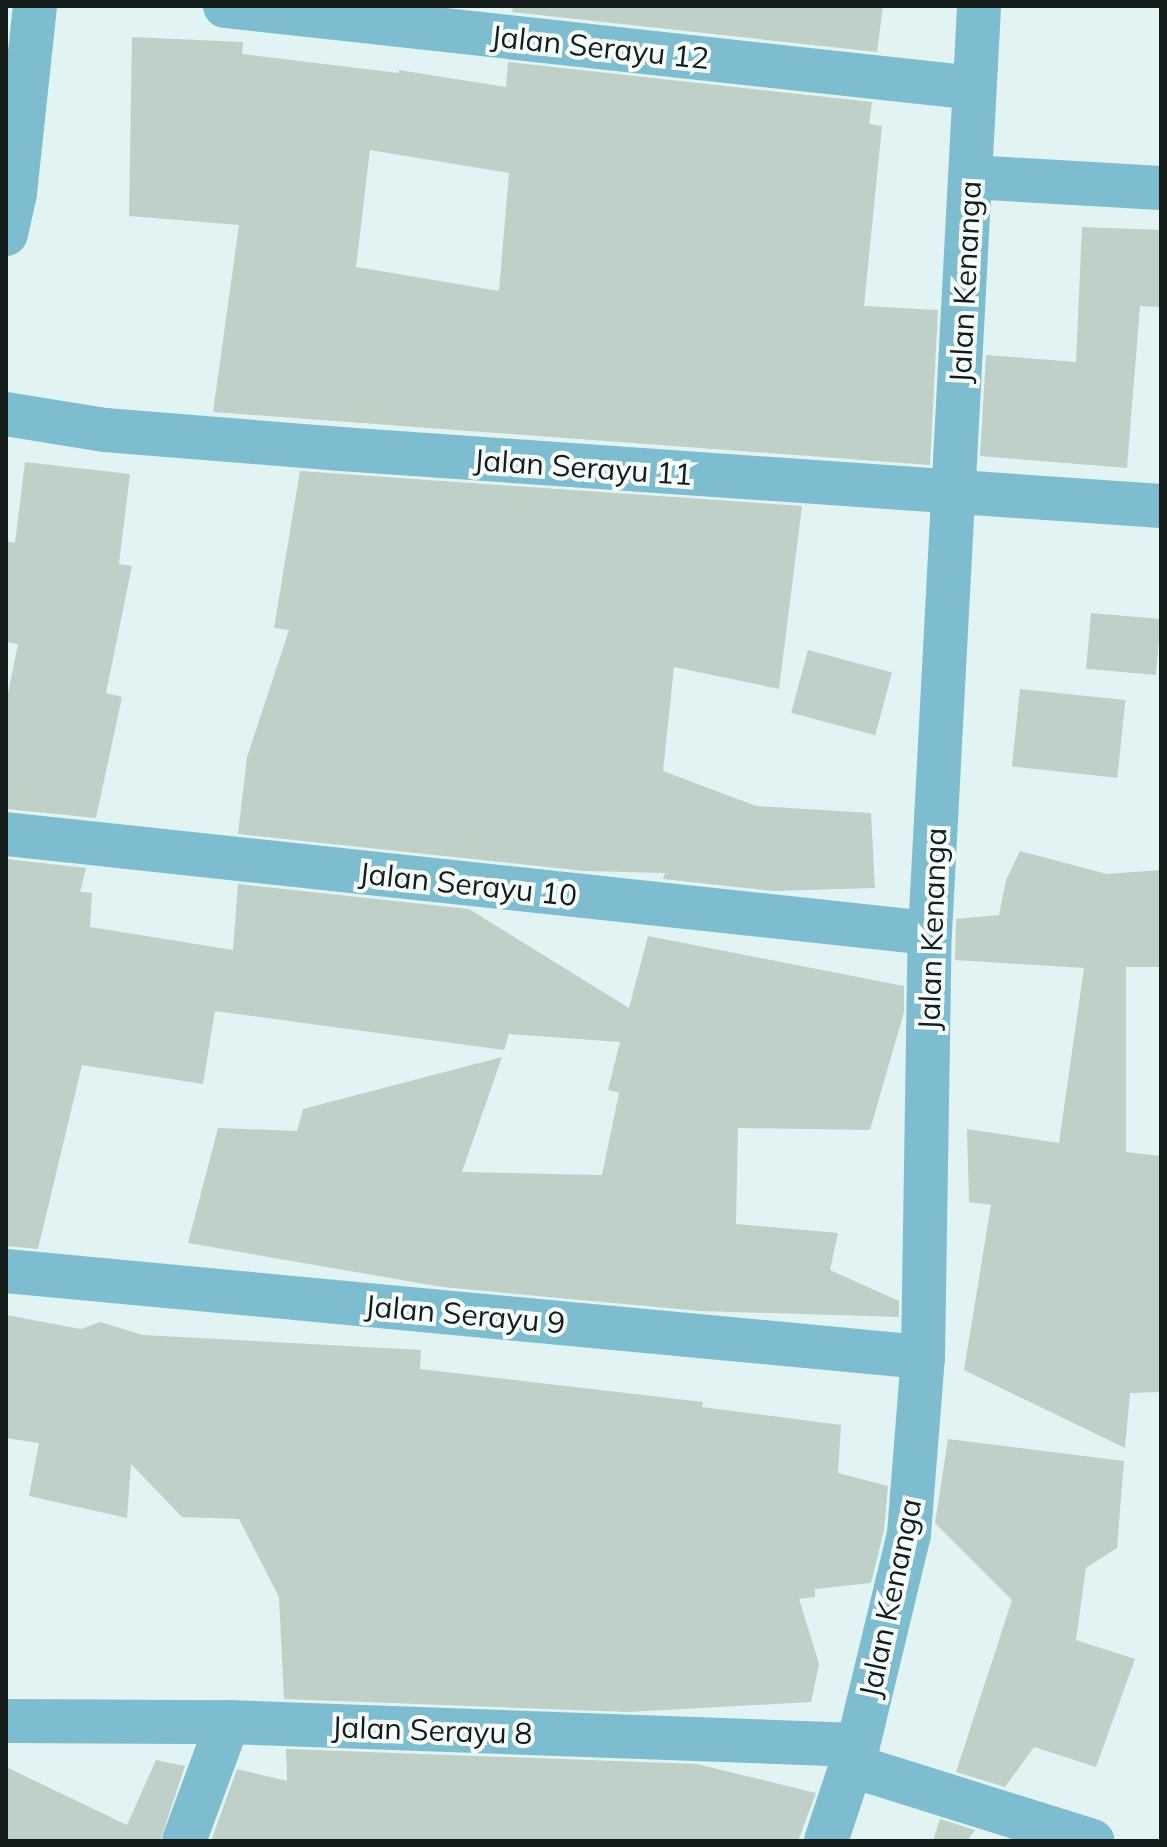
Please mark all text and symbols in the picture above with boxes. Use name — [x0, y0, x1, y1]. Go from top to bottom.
street label: Jalan Serayu 12 — [489, 18, 711, 76]
street label: Jalan Kenanga — [942, 180, 988, 384]
street label: Jalan Serayu 11 — [472, 441, 694, 493]
street label: Jalan Kenanga — [910, 827, 954, 1031]
street label: Jalan Serayu 10 — [357, 855, 579, 913]
street label: Jalan Serayu 9 — [363, 1287, 567, 1341]
street label: Jalan Kenanga — [851, 1495, 929, 1701]
street label: Jalan Serayu 8 — [331, 1709, 533, 1751]

